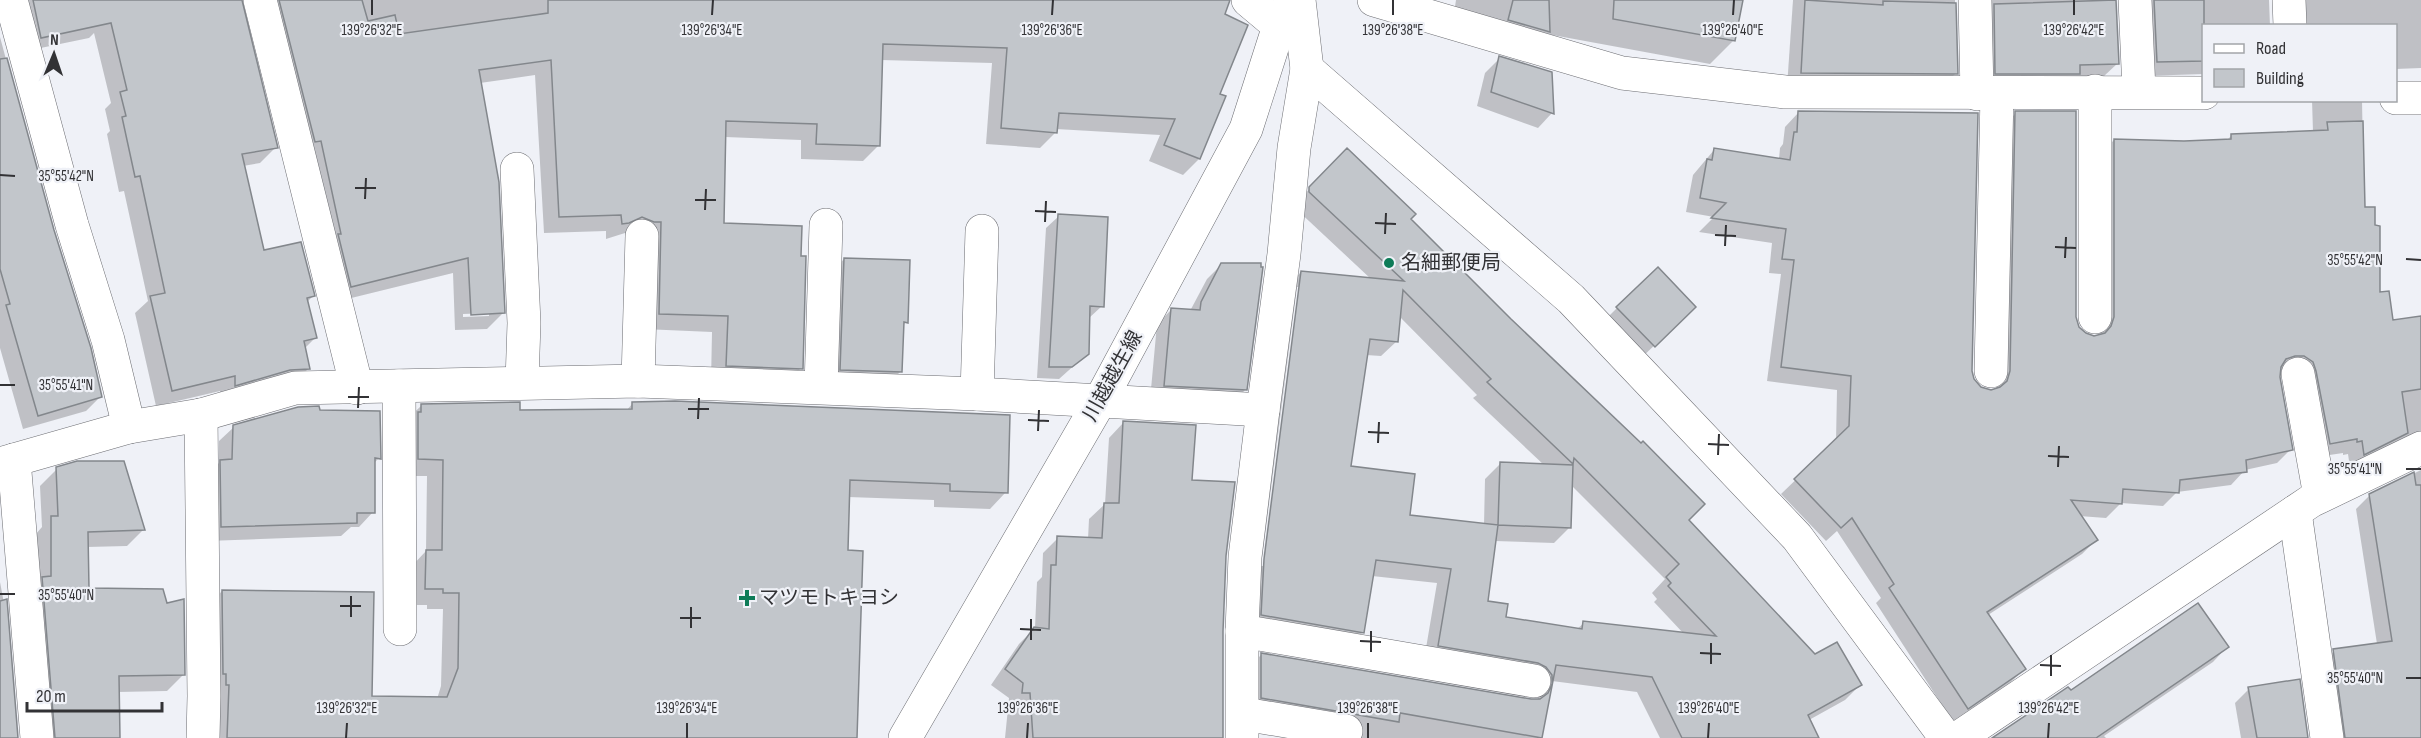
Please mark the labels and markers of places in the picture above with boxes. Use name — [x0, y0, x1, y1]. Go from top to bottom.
place label: 名細郵便局 — [1401, 251, 1501, 275]
marker: 名細郵便局 — [1382, 256, 1396, 270]
place label: マツモトキヨシ — [759, 586, 899, 610]
marker: マツモトキヨシ — [740, 591, 754, 605]

